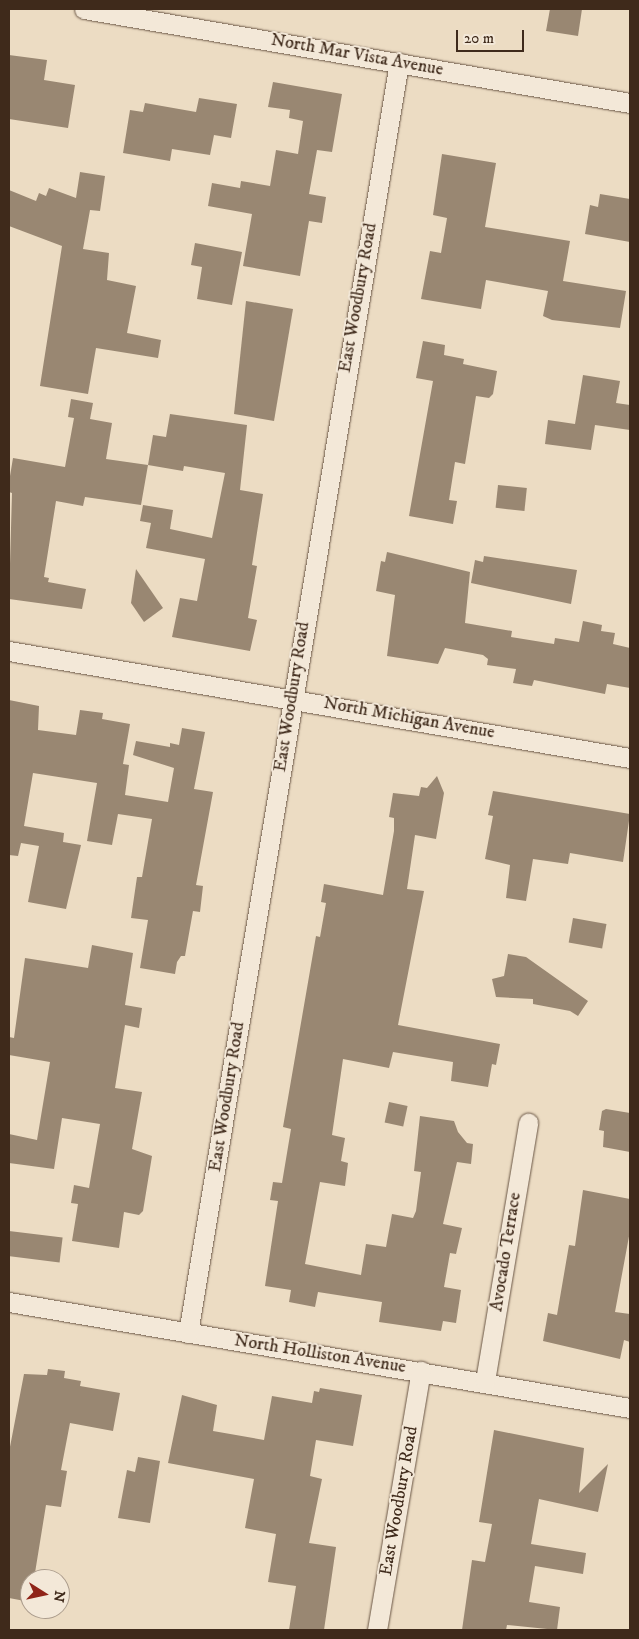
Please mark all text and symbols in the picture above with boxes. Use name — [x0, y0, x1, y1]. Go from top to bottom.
scale bar — [459, 20, 526, 52]
street label: North Mar Vista Avenue — [269, 29, 445, 81]
text: 20 m — [464, 29, 494, 48]
street label: East Woodbury Road — [334, 221, 382, 375]
street label: East Woodbury Road — [269, 620, 315, 774]
street label: North Michigan Avenue — [322, 692, 496, 744]
street label: East Woodbury Road — [204, 1020, 250, 1174]
street label: Avocado Terrace — [486, 1191, 526, 1313]
street label: North Holliston Avenue — [233, 1330, 407, 1378]
street label: East Woodbury Road — [375, 1424, 423, 1578]
north arrow — [20, 1569, 70, 1619]
text: N — [49, 1589, 69, 1604]

